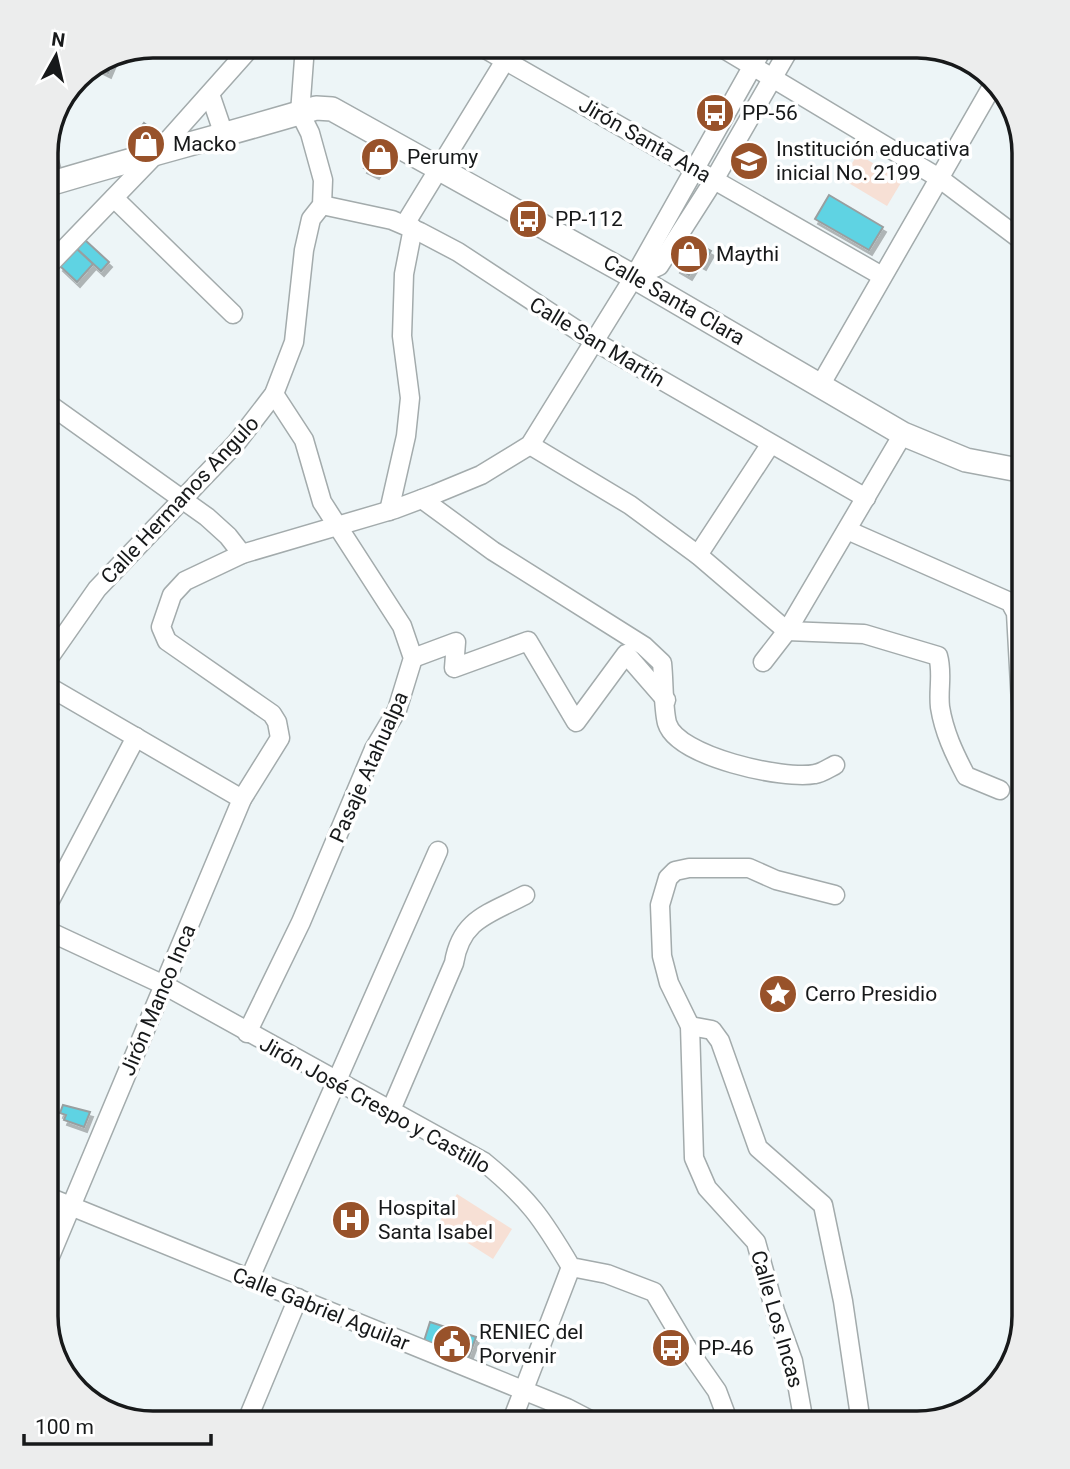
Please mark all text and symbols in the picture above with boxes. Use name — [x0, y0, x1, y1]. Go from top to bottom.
north arrow — [21, 21, 91, 91]
text: N — [50, 27, 67, 52]
bus stop icon: PP-56 — [694, 92, 736, 134]
street label: Jirón Santa Ana — [575, 93, 715, 187]
place label: PP-56 — [742, 101, 798, 125]
shop icon: Macko — [125, 123, 167, 165]
place label: Macko — [173, 132, 236, 156]
shop icon: Perumy — [359, 136, 401, 178]
place label: Institución educativa inicial No. 2199 — [776, 137, 970, 185]
school or university icon: Institución educativa inicial No. 2199 — [728, 140, 770, 182]
place label: Perumy — [407, 145, 478, 169]
bus stop icon: PP-112 — [507, 198, 549, 240]
place label: PP-112 — [555, 207, 623, 231]
shop icon: Maythi — [668, 233, 710, 275]
place label: Maythi — [716, 242, 779, 266]
street label: Calle Santa Clara — [599, 250, 749, 350]
street label: Calle San Martín — [525, 292, 669, 392]
street label: Calle Hermanos Angulo — [96, 411, 264, 589]
street label: Pasaje Atahualpa — [325, 688, 413, 846]
street label: Jirón Manco Inca — [115, 921, 201, 1079]
place icon: Cerro Presidio — [757, 973, 799, 1015]
place label: Cerro Presidio — [805, 982, 937, 1006]
street label: Jirón José Crespo y Castillo — [256, 1031, 494, 1179]
place label: Hospital Santa Isabel — [378, 1196, 493, 1244]
hospital icon: Hospital Santa Isabel — [330, 1199, 372, 1241]
street label: Calle Los Incas — [746, 1248, 808, 1390]
street label: Calle Gabriel Aguilar — [229, 1263, 413, 1355]
place label: RENIEC del Porvenir — [479, 1320, 583, 1368]
public building icon: RENIEC del Porvenir — [431, 1323, 473, 1365]
bus stop icon: PP-46 — [650, 1327, 692, 1369]
place label: PP-46 — [698, 1336, 754, 1360]
scale bar — [24, 1402, 212, 1446]
text: 100 m — [35, 1415, 94, 1439]

